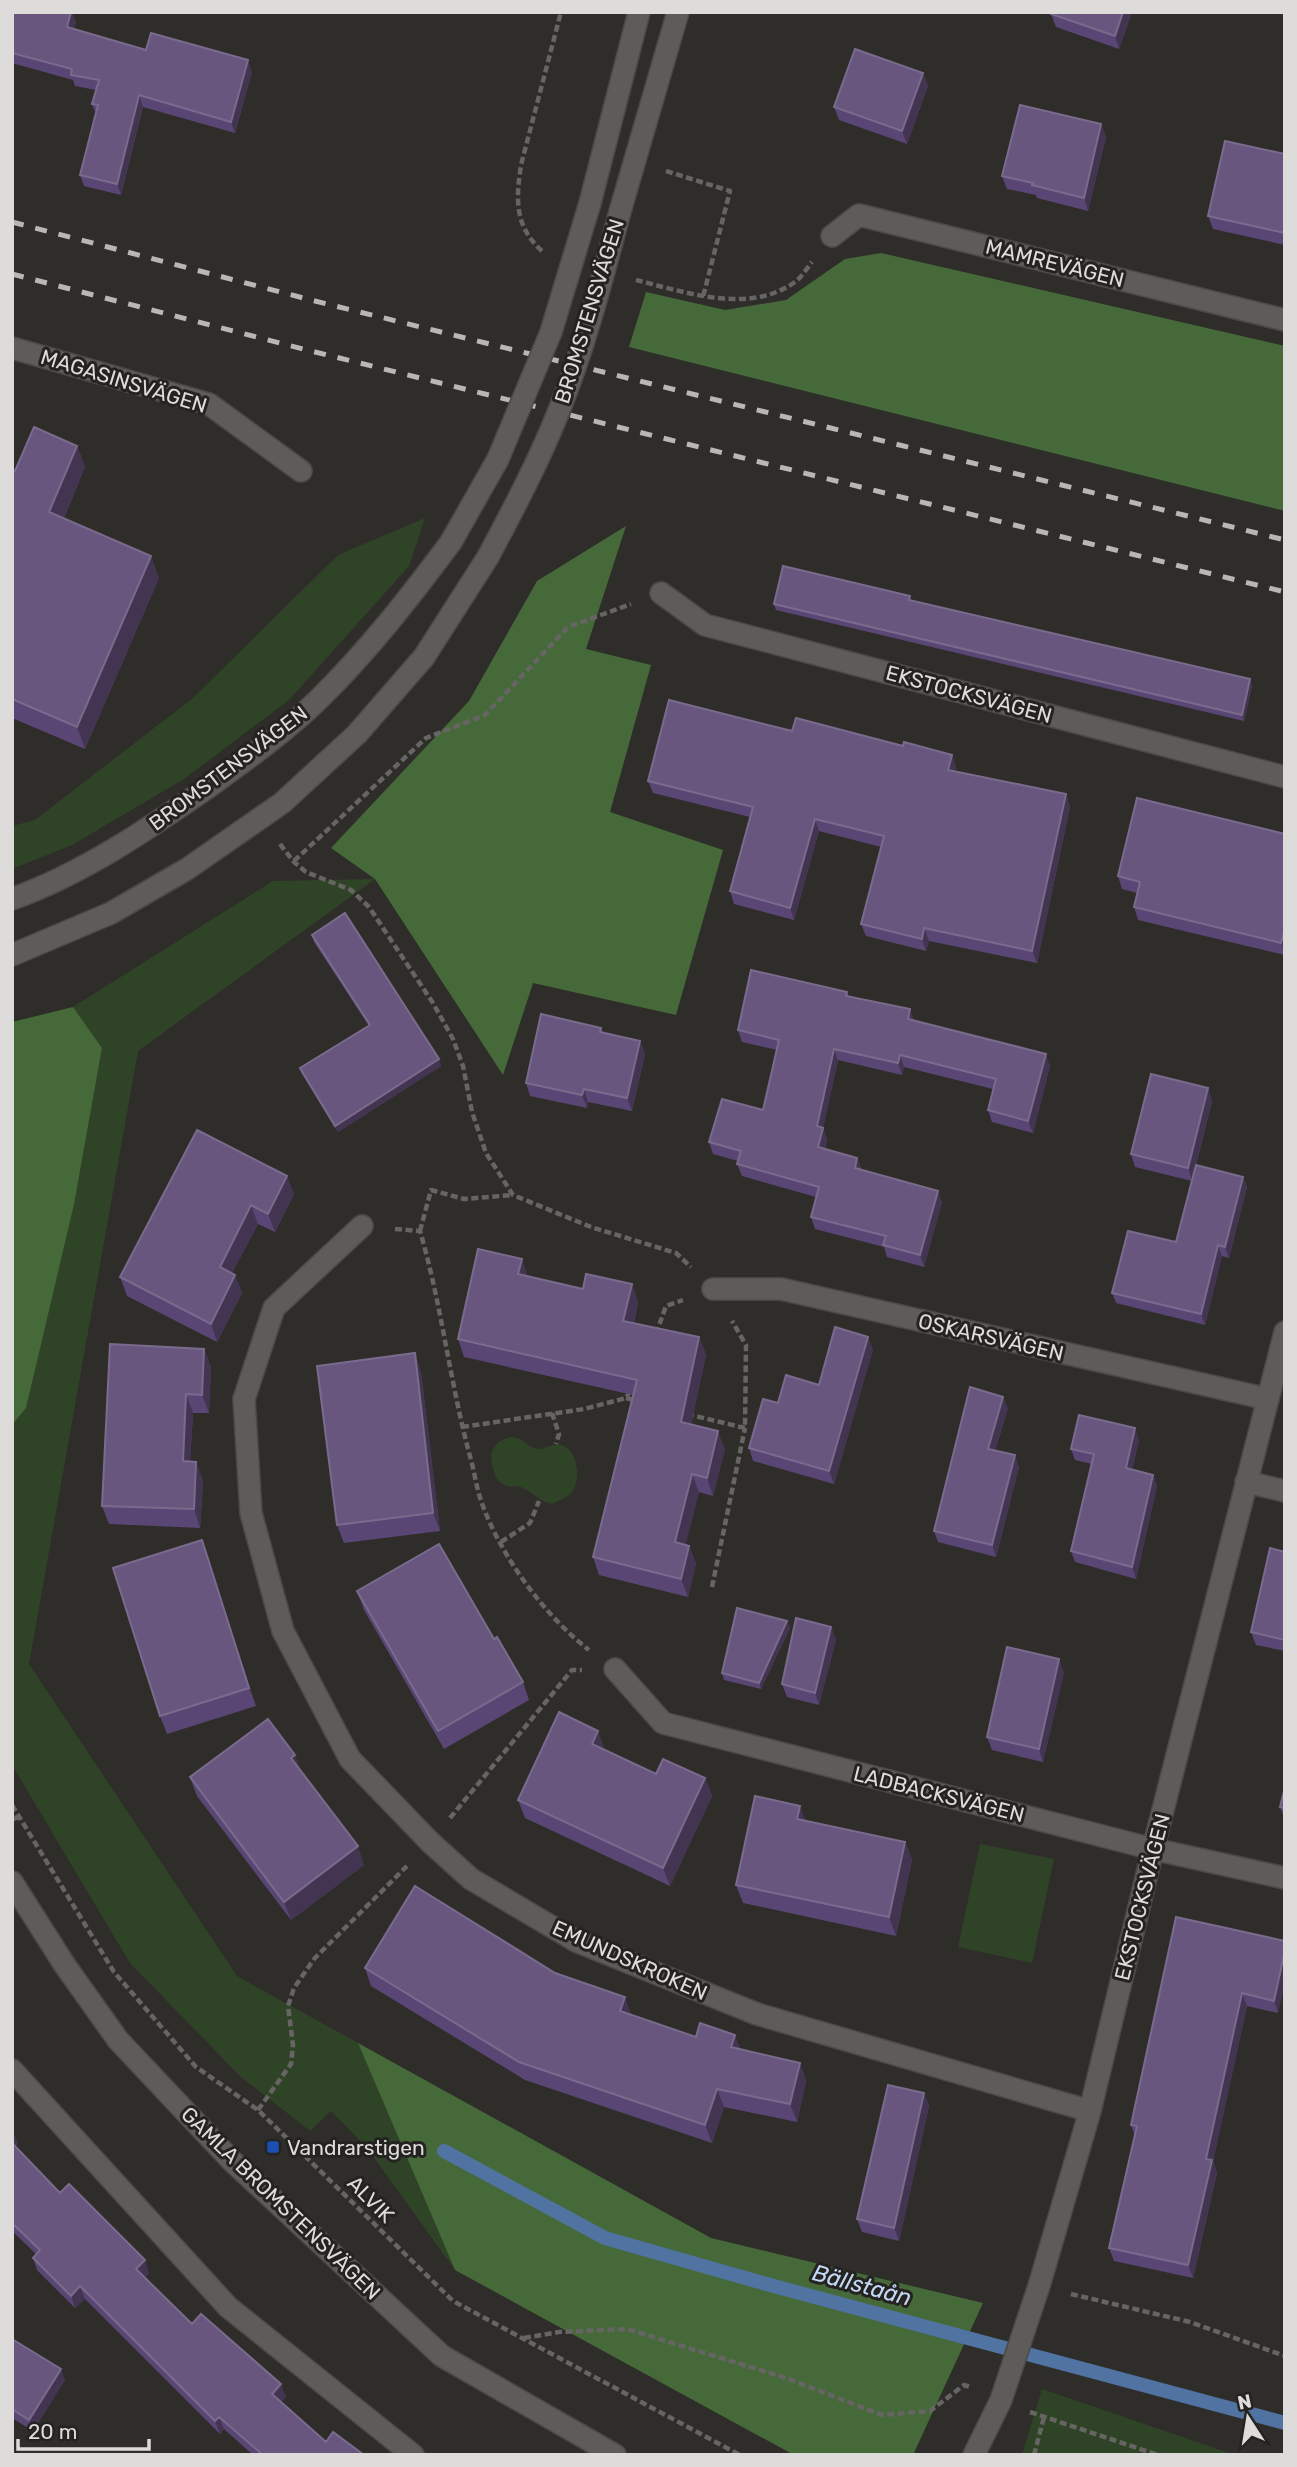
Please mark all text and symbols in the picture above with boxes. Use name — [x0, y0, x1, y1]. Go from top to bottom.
street label: BROMSTENSVÄGEN — [549, 216, 629, 406]
street label: MAMREVÄGEN — [983, 234, 1127, 292]
street label: MAGASINSVÄGEN — [38, 344, 210, 418]
street label: EKSTOCKSVÄGEN — [883, 660, 1055, 728]
street label: BROMSTENSVÄGEN — [144, 700, 312, 836]
street label: OSKARSVÄGEN — [916, 1308, 1066, 1366]
street label: LADBACKSVÄGEN — [851, 1761, 1027, 1827]
street label: EKSTOCKSVÄGEN — [1109, 1811, 1175, 1983]
street label: EMUNDSKROKEN — [549, 1915, 711, 2005]
street label: GAMLA BROMSTENSVÄGEN — [176, 2101, 386, 2305]
place label: Vandrarstigen — [287, 2135, 425, 2160]
marker: Vandrarstigen — [265, 2139, 281, 2155]
street label: ALVIK — [342, 2170, 400, 2228]
water label: Bällstaån — [809, 2258, 915, 2312]
north arrow — [1213, 2383, 1283, 2453]
text: N — [1235, 2389, 1254, 2415]
scale bar — [18, 2408, 149, 2452]
text: 20 m — [28, 2419, 77, 2444]

